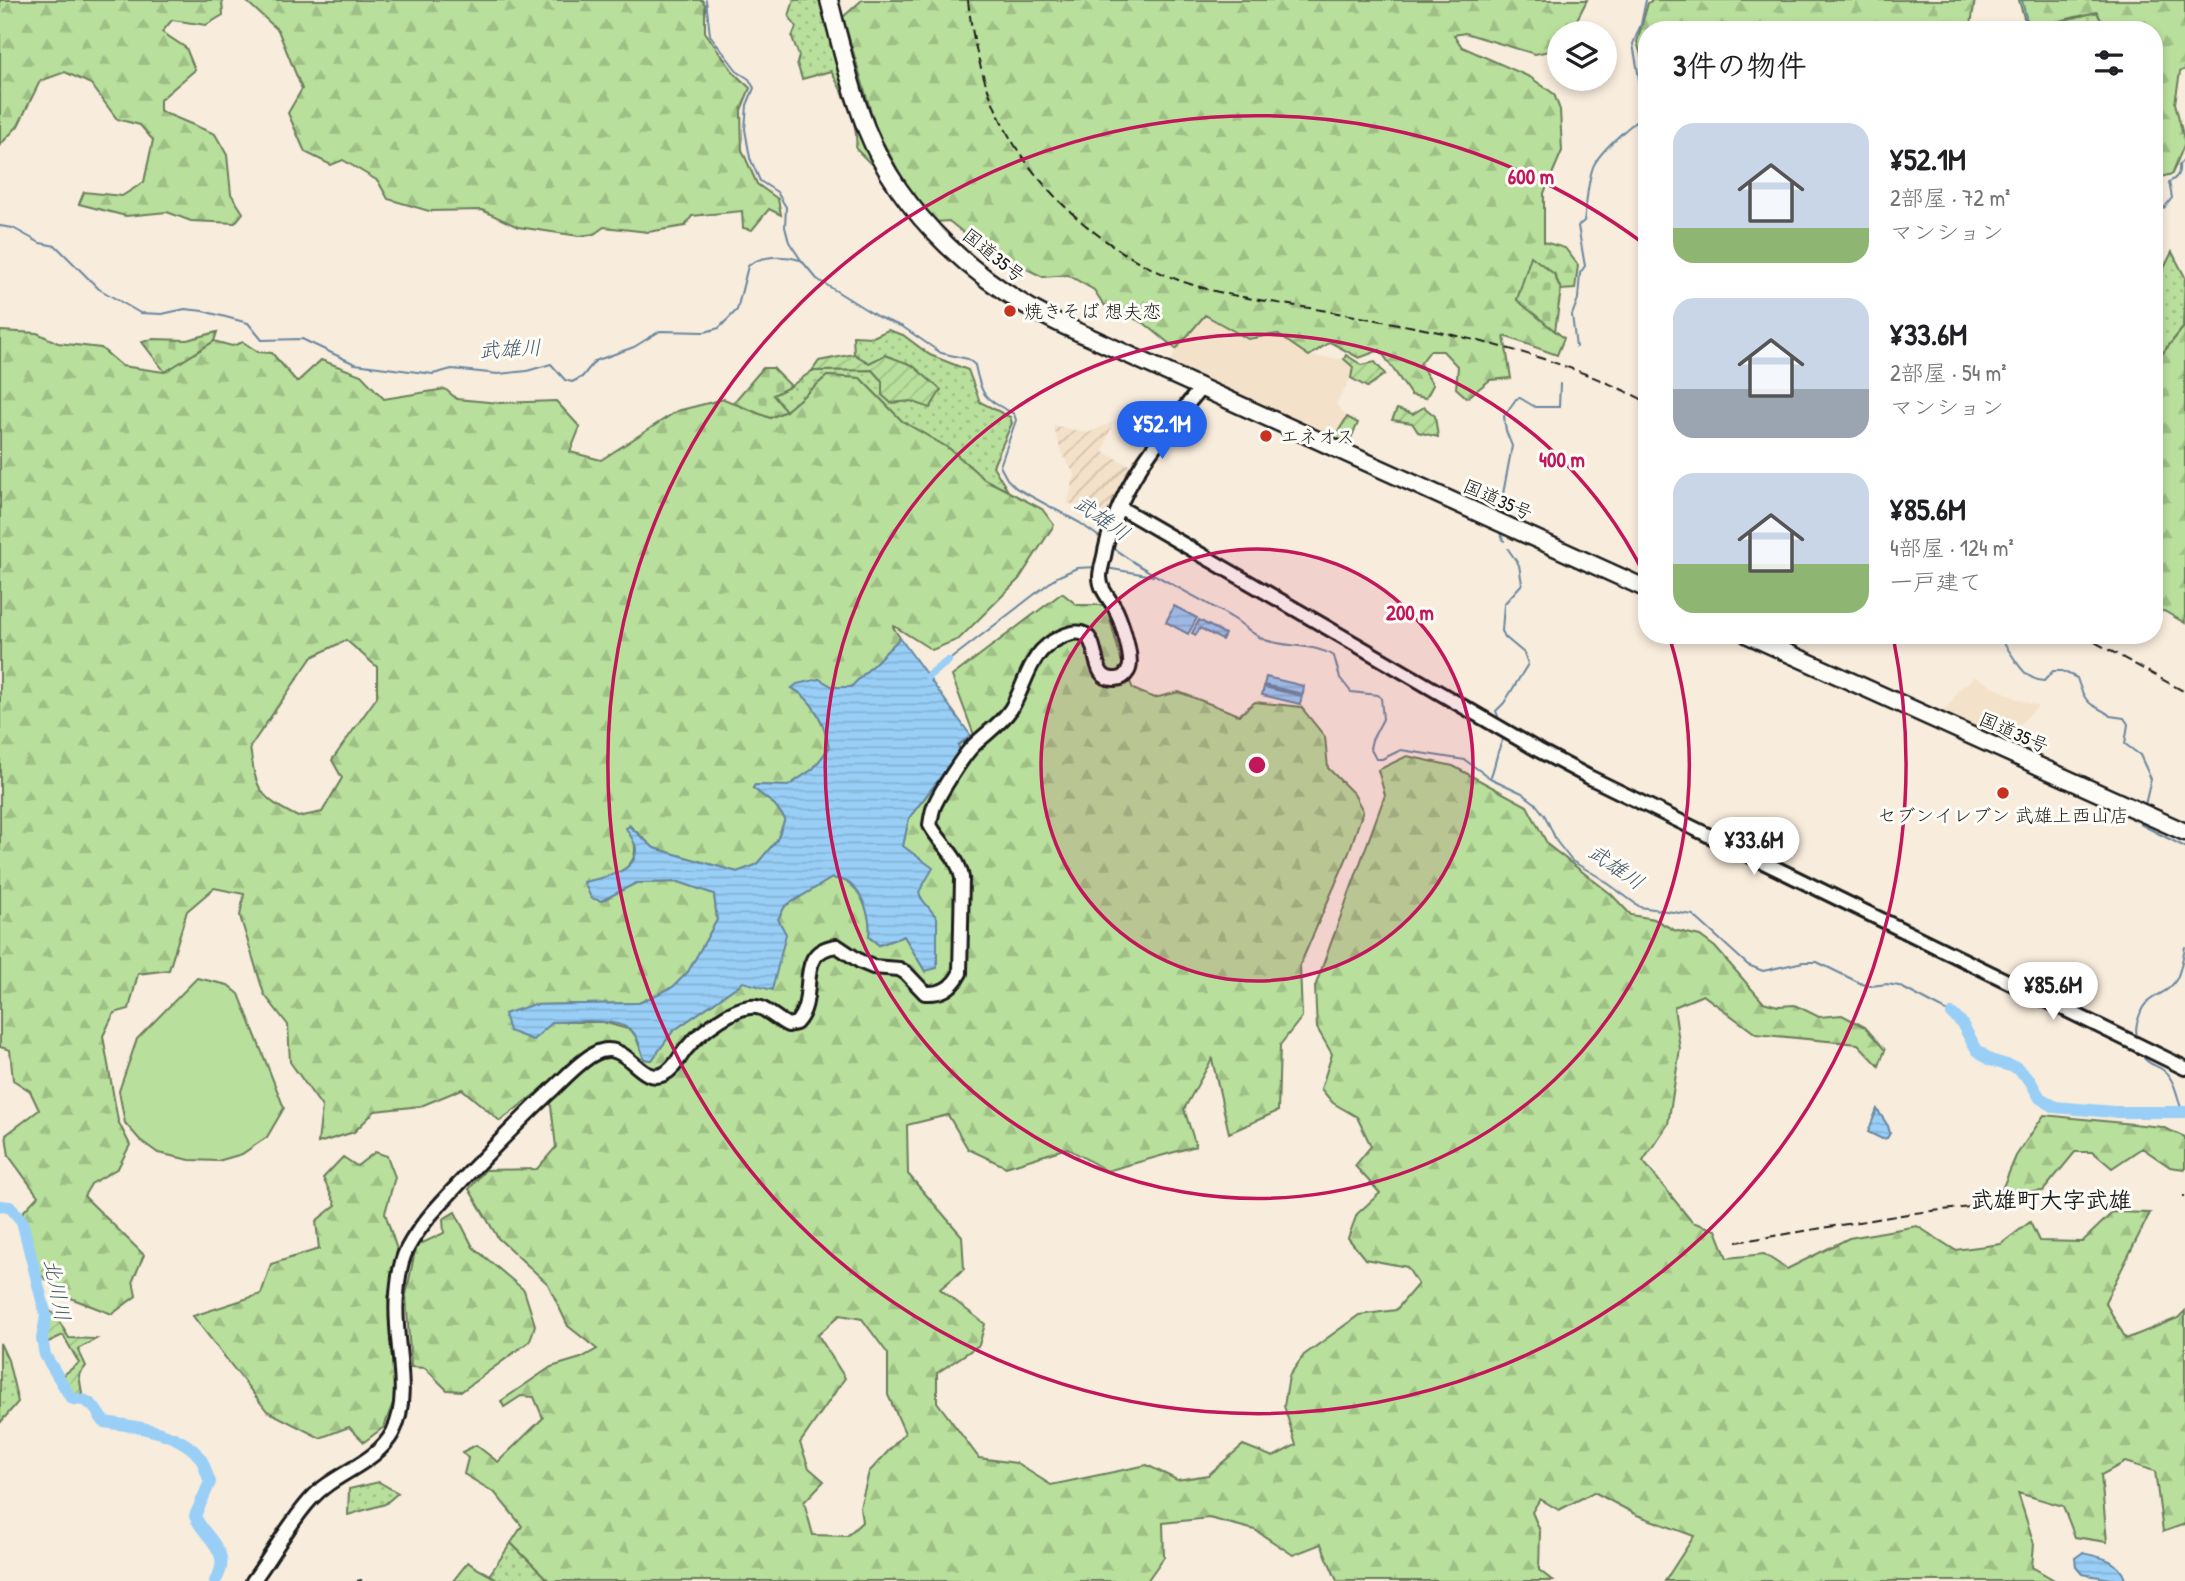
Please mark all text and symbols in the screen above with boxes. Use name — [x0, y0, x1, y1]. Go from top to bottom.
map controls — [1547, 21, 1617, 91]
button: layers — [1547, 21, 1617, 91]
icon: filters — [2090, 44, 2128, 82]
text: 3件の物件 — [1673, 45, 1806, 85]
text: ¥52.1M — [1890, 139, 1966, 179]
icon: home — [1729, 151, 1813, 235]
text: 600 m — [1508, 162, 1554, 191]
text: 2部屋 · 72 m² — [1890, 182, 2010, 213]
text: マンション — [1890, 216, 2004, 247]
street label: 国道35号 — [957, 222, 1031, 288]
place label: 焼きそば 想夫恋 — [1024, 298, 1161, 324]
marker: 焼きそば 想夫恋 — [1002, 303, 1018, 319]
text: ¥33.6M — [1890, 314, 1967, 354]
icon: home — [1729, 326, 1813, 410]
water label: 武雄川 — [478, 332, 542, 365]
text: 2部屋 · 54 m² — [1890, 357, 2007, 388]
text: マンション — [1890, 391, 2004, 422]
pin: ¥52.1M — [1105, 402, 1219, 461]
text: ¥52.1M — [1133, 408, 1191, 439]
place label: エネオス — [1280, 423, 1355, 449]
marker: エネオス — [1258, 428, 1274, 444]
text: 400 m — [1539, 445, 1585, 474]
street label: 国道35号 — [1459, 472, 1537, 526]
water label: 武雄川 — [1068, 488, 1136, 548]
text: ¥85.6M — [1890, 489, 1966, 529]
icon: home — [1729, 501, 1813, 585]
text: 4部屋 · 124 m² — [1890, 532, 2014, 563]
text: 一戸建て — [1890, 566, 1982, 597]
text: 200 m — [1386, 598, 1434, 627]
street label: 国道35号 — [1975, 705, 2053, 759]
centre of rings — [1245, 753, 1269, 777]
marker: セブンイレブン 武雄上西山店 — [1995, 785, 2011, 801]
place label: セブンイレブン 武雄上西山店 — [1877, 802, 2129, 828]
pin: ¥33.6M — [1697, 818, 1811, 877]
text: ¥33.6M — [1724, 824, 1784, 855]
water label: 武雄川 — [1582, 837, 1650, 897]
pin: ¥85.6M — [1996, 962, 2110, 1022]
text: ¥85.6M — [2024, 969, 2082, 1000]
district label: 武雄町大字武雄 — [1971, 1184, 2132, 1215]
water label: 北川川 — [37, 1256, 78, 1324]

